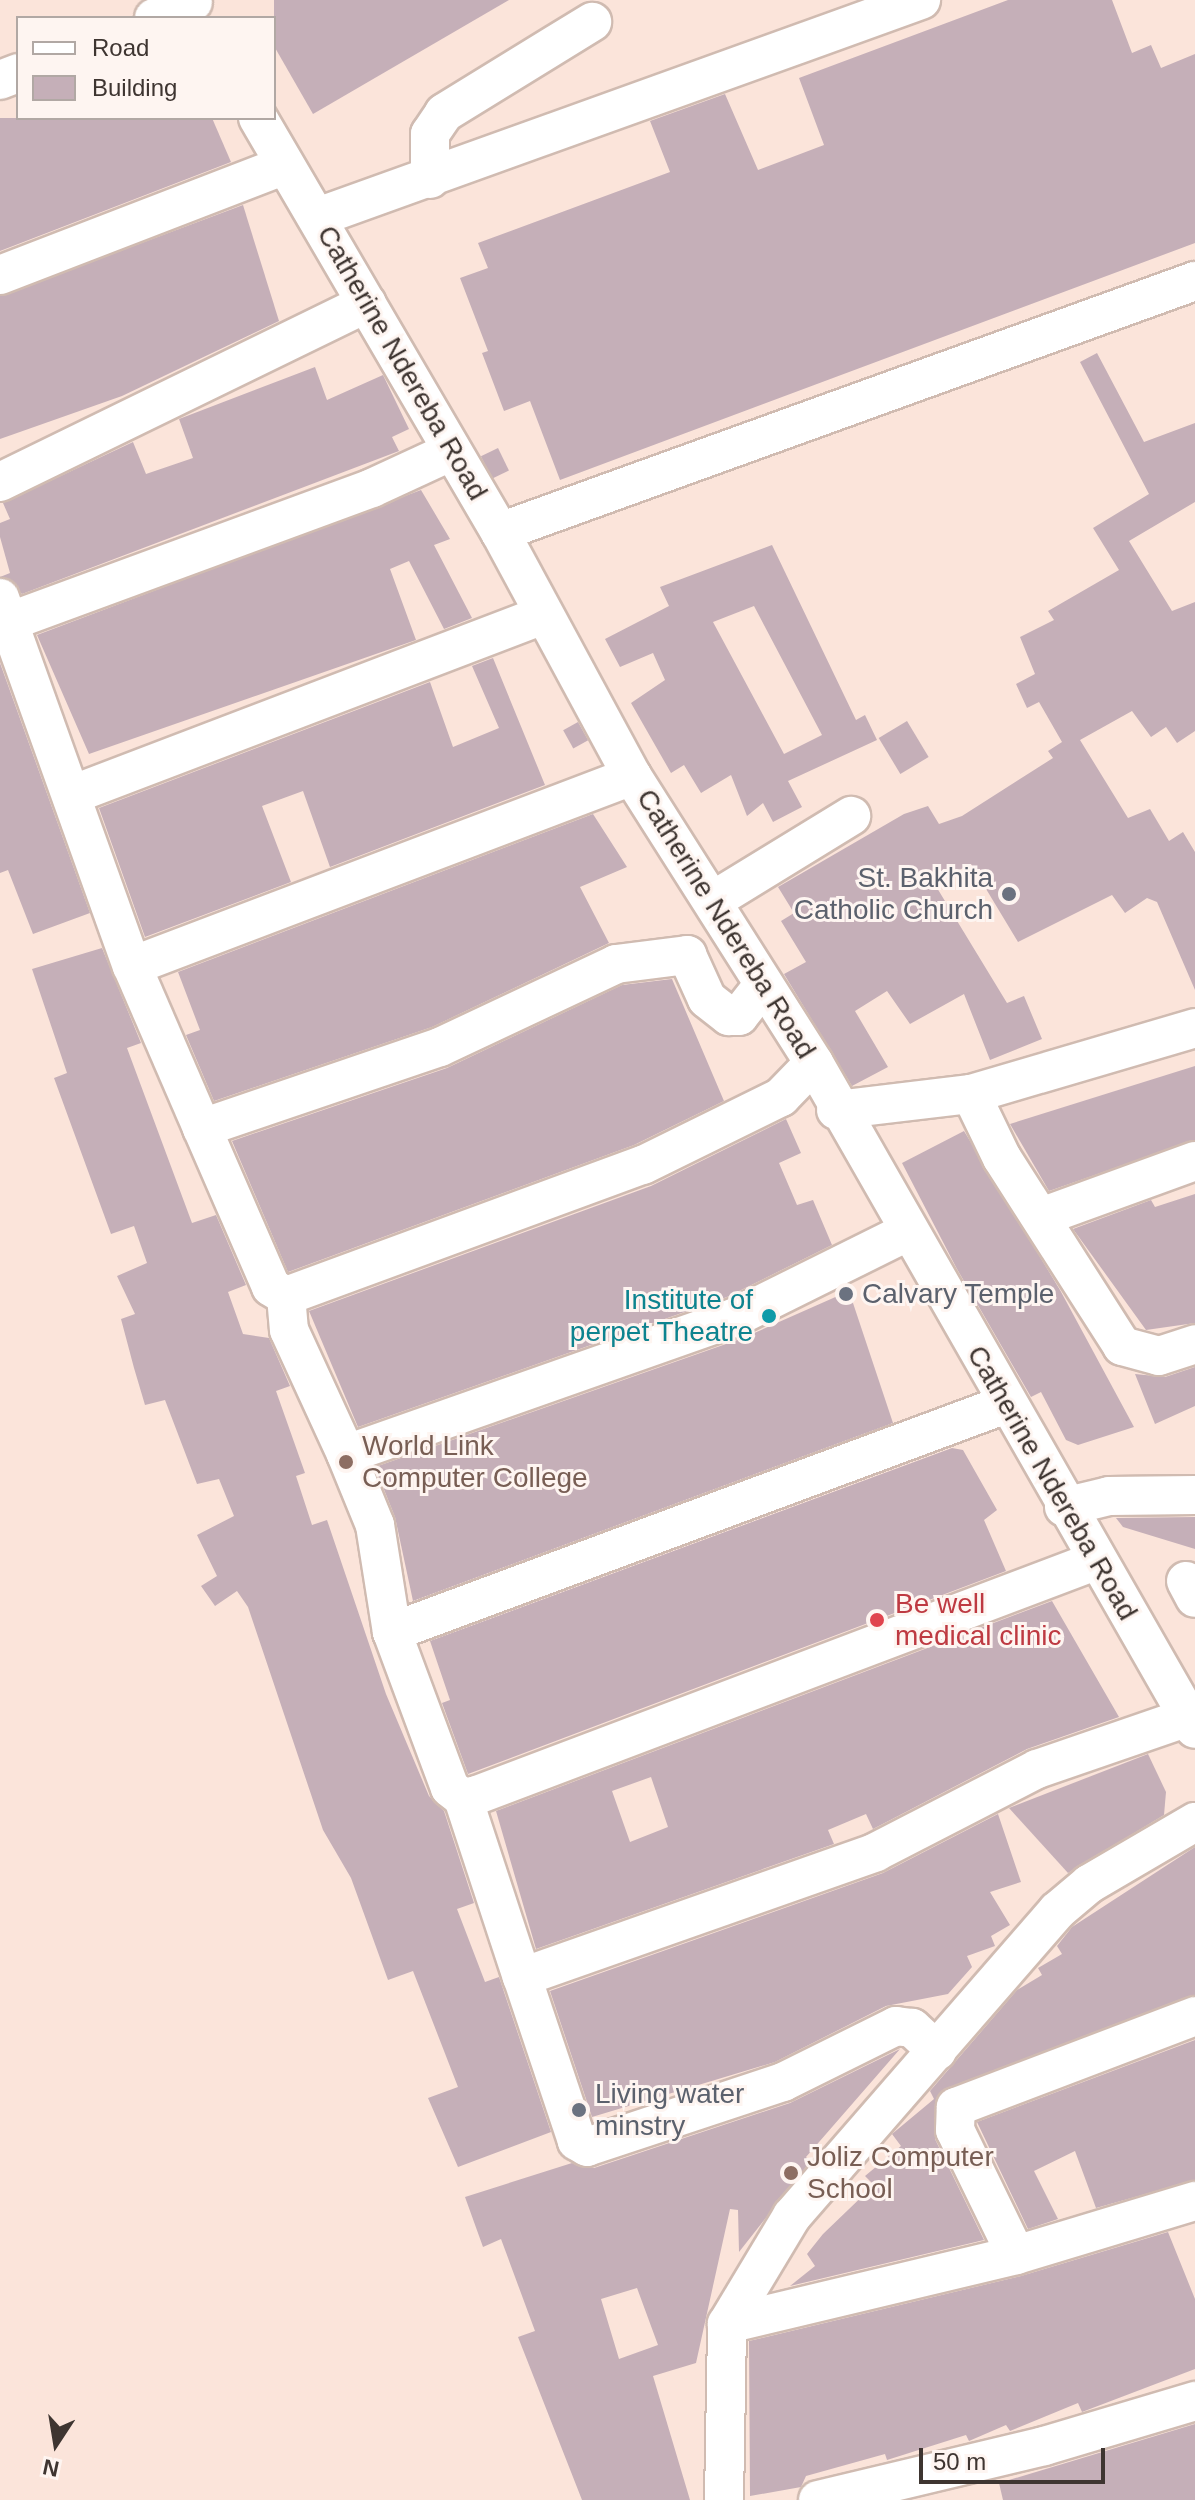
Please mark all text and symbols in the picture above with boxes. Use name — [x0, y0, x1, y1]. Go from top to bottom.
legend — [16, 16, 276, 120]
text: Road — [92, 34, 149, 61]
text: Building — [92, 74, 177, 101]
street label: Catherine Ndereba Road — [310, 220, 494, 506]
street label: Catherine Ndereba Road — [629, 783, 823, 1065]
place label: St. Bakhita Catholic Church — [794, 861, 993, 927]
marker: St. Bakhita Catholic Church — [1000, 885, 1018, 903]
place label: Calvary Temple — [862, 1277, 1055, 1311]
place label: Institute of perpet Theatre — [569, 1283, 753, 1349]
marker: Calvary Temple — [837, 1285, 855, 1303]
marker: Institute of perpet Theatre — [760, 1307, 778, 1325]
street label: Catherine Ndereba Road — [960, 1340, 1144, 1626]
place label: World Link Computer College — [362, 1429, 588, 1495]
marker: World Link Computer College — [337, 1453, 355, 1471]
place label: Be well medical clinic — [895, 1587, 1061, 1653]
marker: Be well medical clinic — [866, 1609, 888, 1631]
place label: Living water minstry — [595, 2077, 744, 2143]
marker: Living water minstry — [570, 2101, 588, 2119]
place label: Joliz Computer School — [807, 2140, 994, 2206]
marker: Joliz Computer School — [782, 2164, 800, 2182]
north arrow — [16, 2404, 96, 2484]
scale bar — [923, 2432, 1109, 2482]
text: 50 m — [933, 2448, 986, 2475]
text: N — [41, 2454, 61, 2482]

